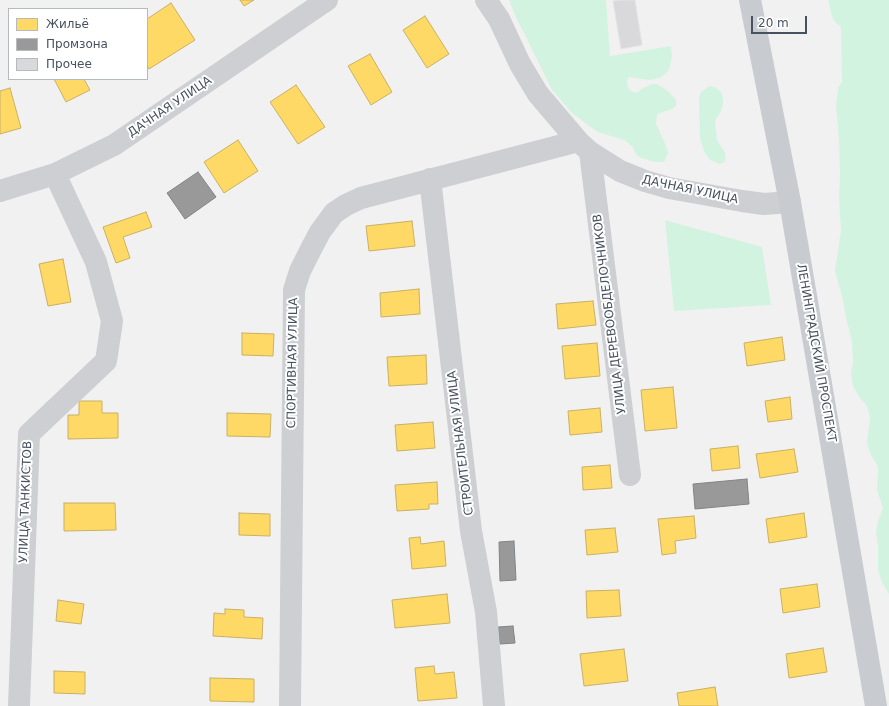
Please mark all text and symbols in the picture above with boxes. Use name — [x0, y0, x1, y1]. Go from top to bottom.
legend — [8, 8, 148, 80]
scale bar — [753, 8, 809, 34]
text: 20 m — [758, 16, 789, 30]
text: Жильё — [46, 17, 89, 31]
text: Промзона — [46, 37, 108, 51]
text: Прочее — [46, 57, 92, 71]
street label: ДАЧНАЯ УЛИЦА — [125, 74, 215, 140]
street label: ДАЧНАЯ УЛИЦА — [641, 173, 739, 207]
street label: УЛИЦА ДЕРЕВООБДЕЛОЧНИКОВ — [591, 213, 629, 415]
street label: ЛЕНИНГРАДСКИЙ ПРОСПЕКТ — [793, 263, 839, 443]
street label: СПОРТИВНАЯ УЛИЦА — [285, 297, 301, 429]
street label: СТРОИТЕЛЬНАЯ УЛИЦА — [445, 370, 477, 516]
street label: УЛИЦА ТАНКИСТОВ — [17, 441, 35, 563]

